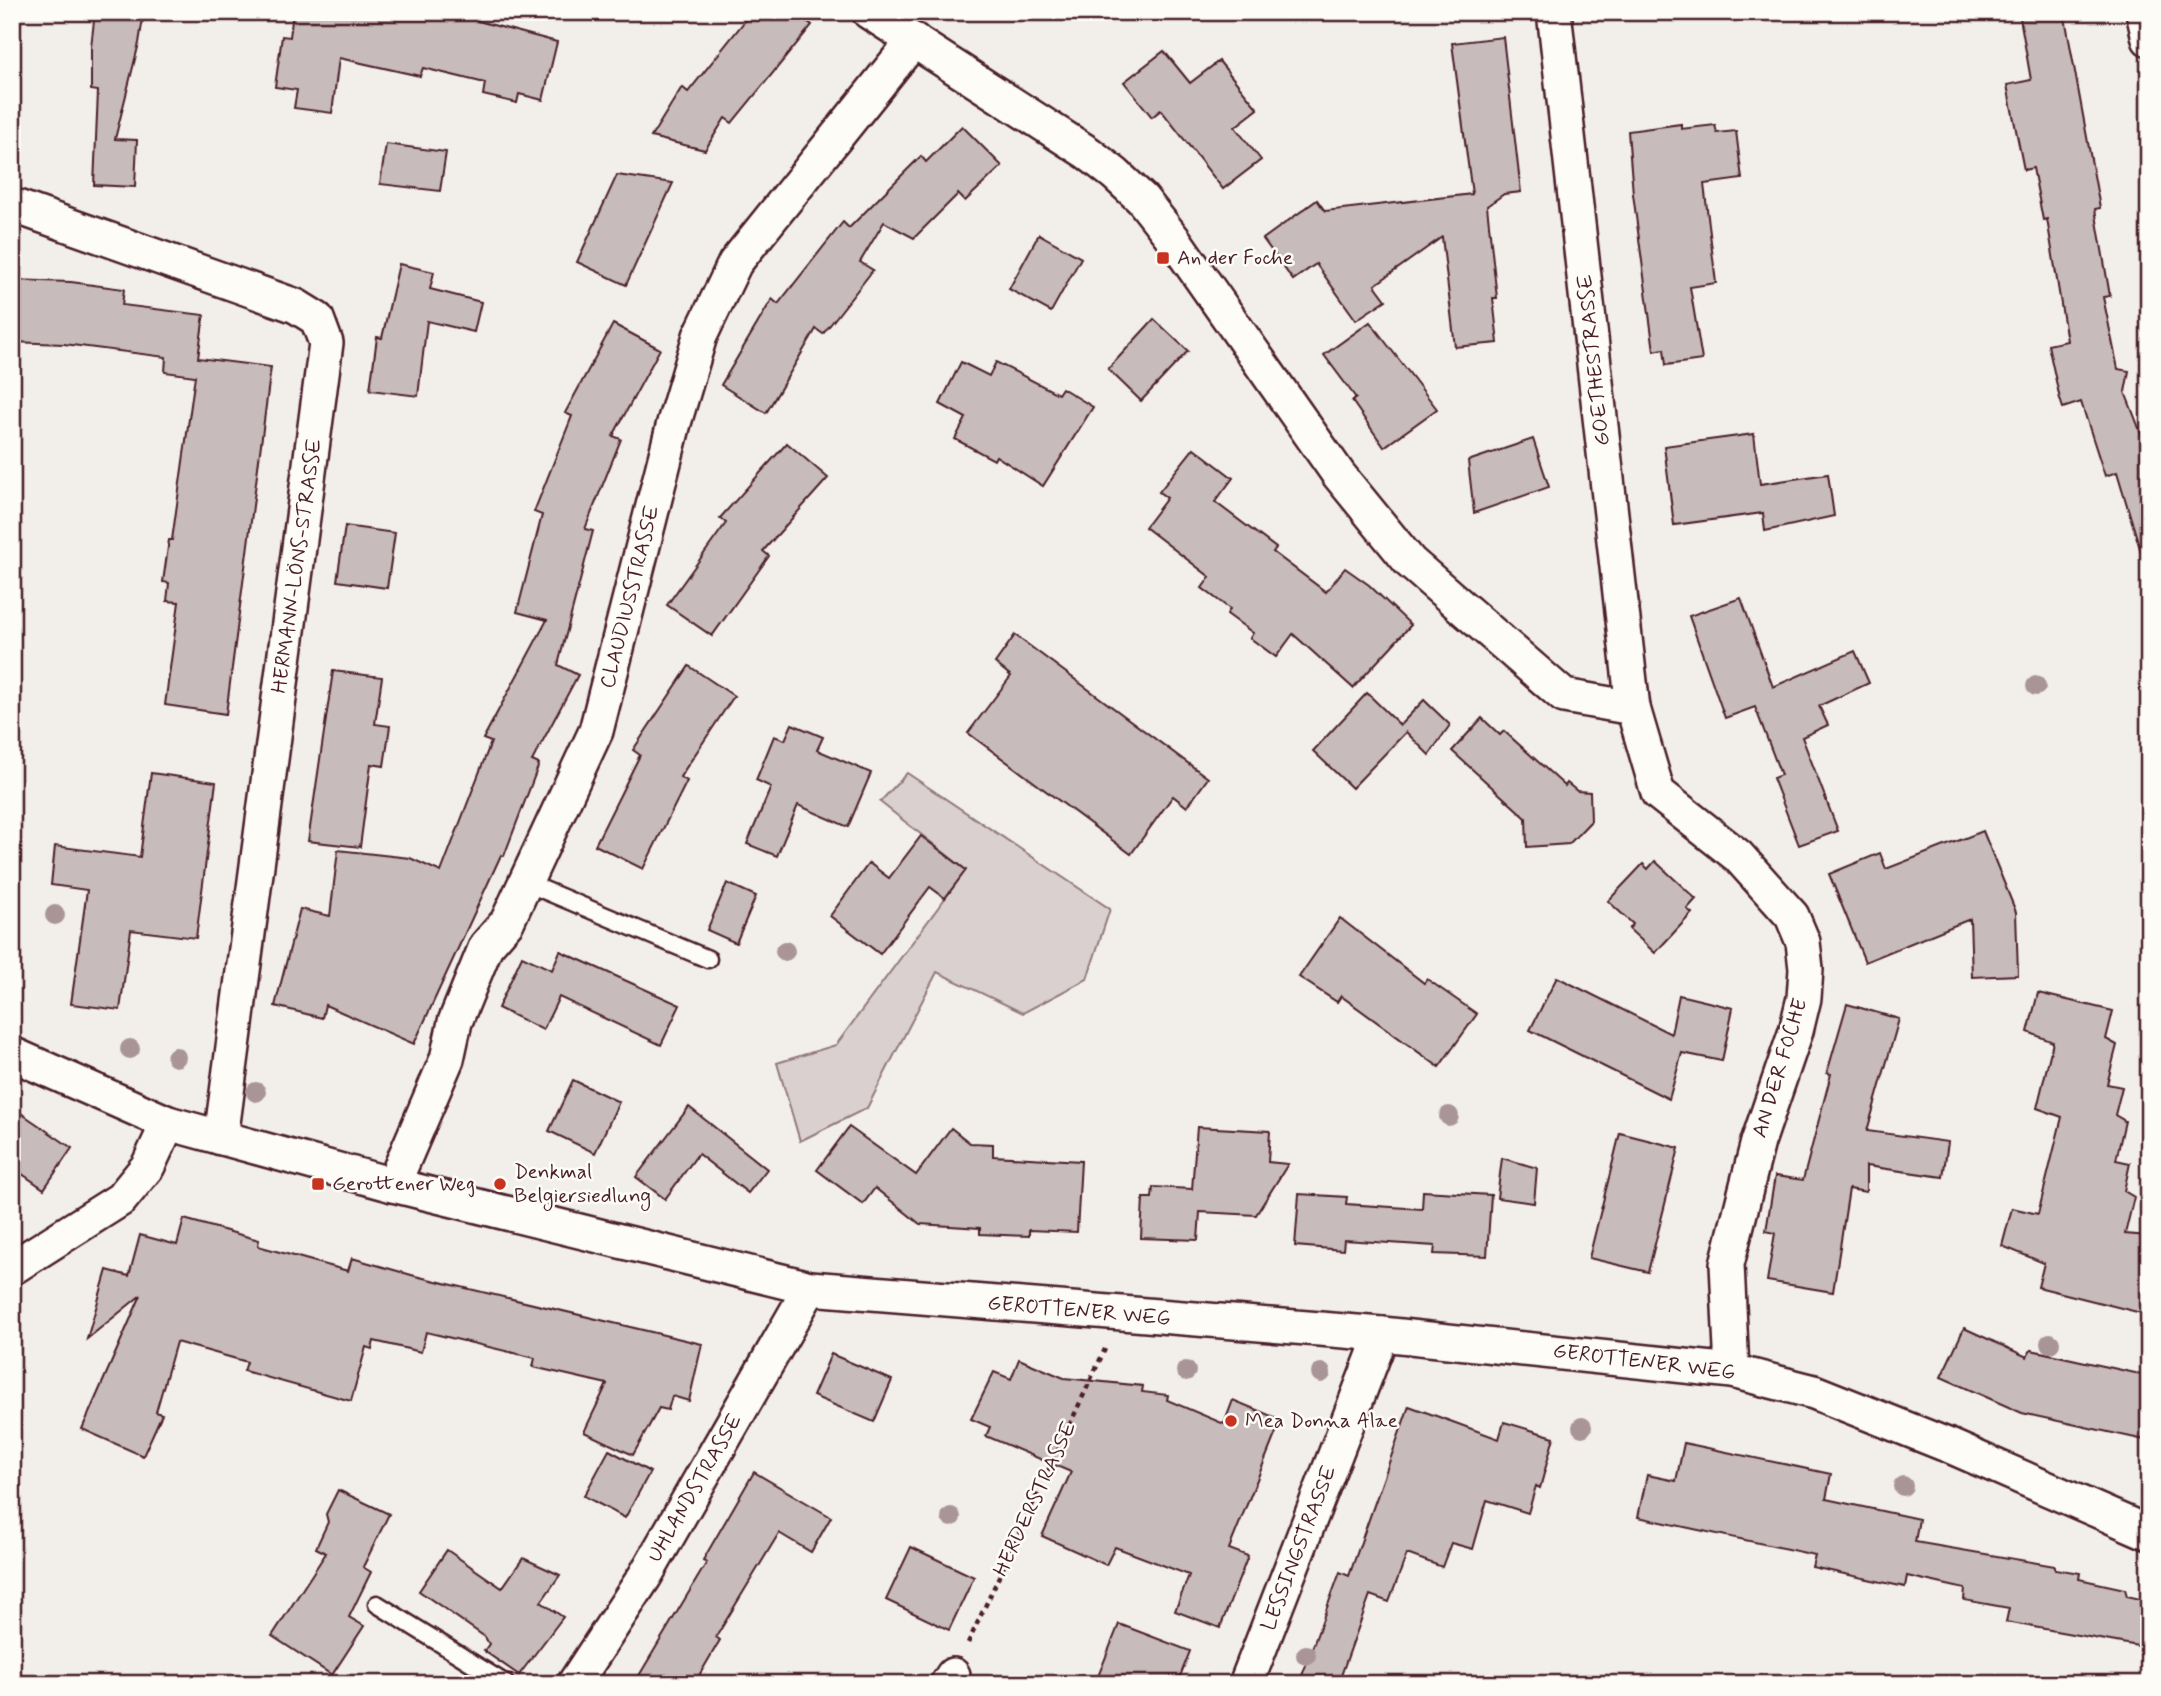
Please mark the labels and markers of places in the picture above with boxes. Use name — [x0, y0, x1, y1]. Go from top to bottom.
place label: An der Foche — [1177, 244, 1293, 272]
marker: An der Foche — [1155, 250, 1171, 266]
place label: Denkmal Belgiersiedlung — [514, 1158, 651, 1211]
place label: Gerottener Weg — [332, 1170, 475, 1198]
marker: Gerottener Weg — [310, 1176, 326, 1192]
marker: Denkmal Belgiersiedlung — [492, 1176, 508, 1192]
place label: Mea Donna Alae — [1245, 1407, 1398, 1435]
marker: Mea Donna Alae — [1223, 1413, 1239, 1429]

